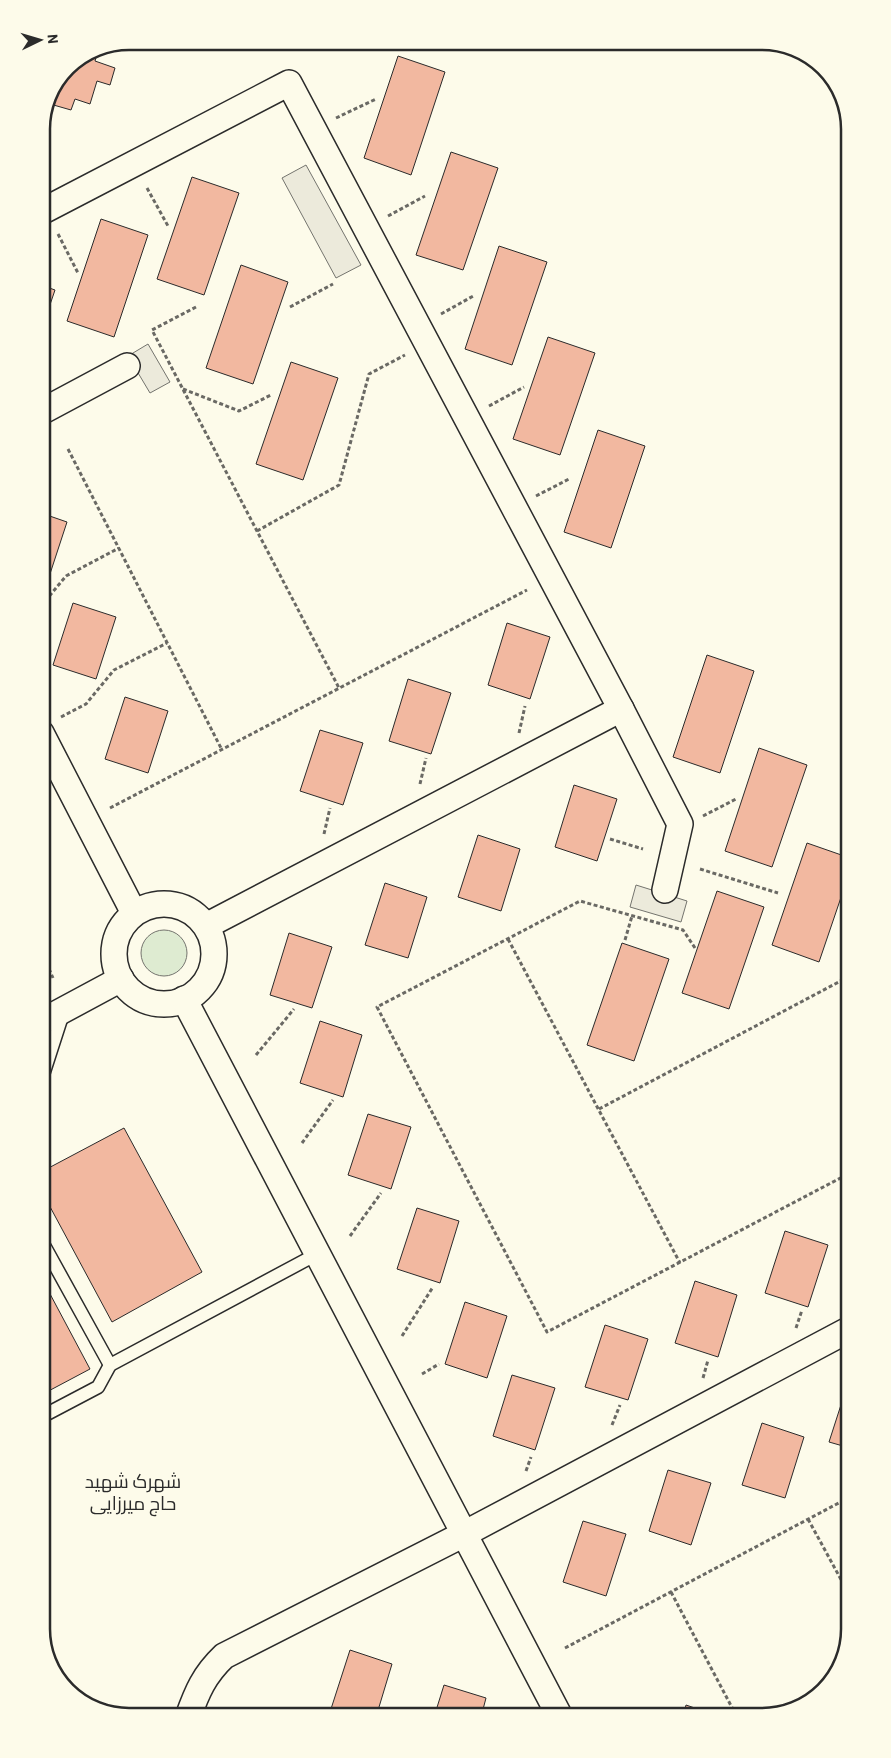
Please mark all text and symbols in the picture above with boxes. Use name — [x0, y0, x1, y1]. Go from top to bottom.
north arrow — [15, 15, 65, 65]
text: N — [45, 33, 62, 44]
district label: شهرک شهید حاج میرزایی — [85, 1469, 181, 1517]

